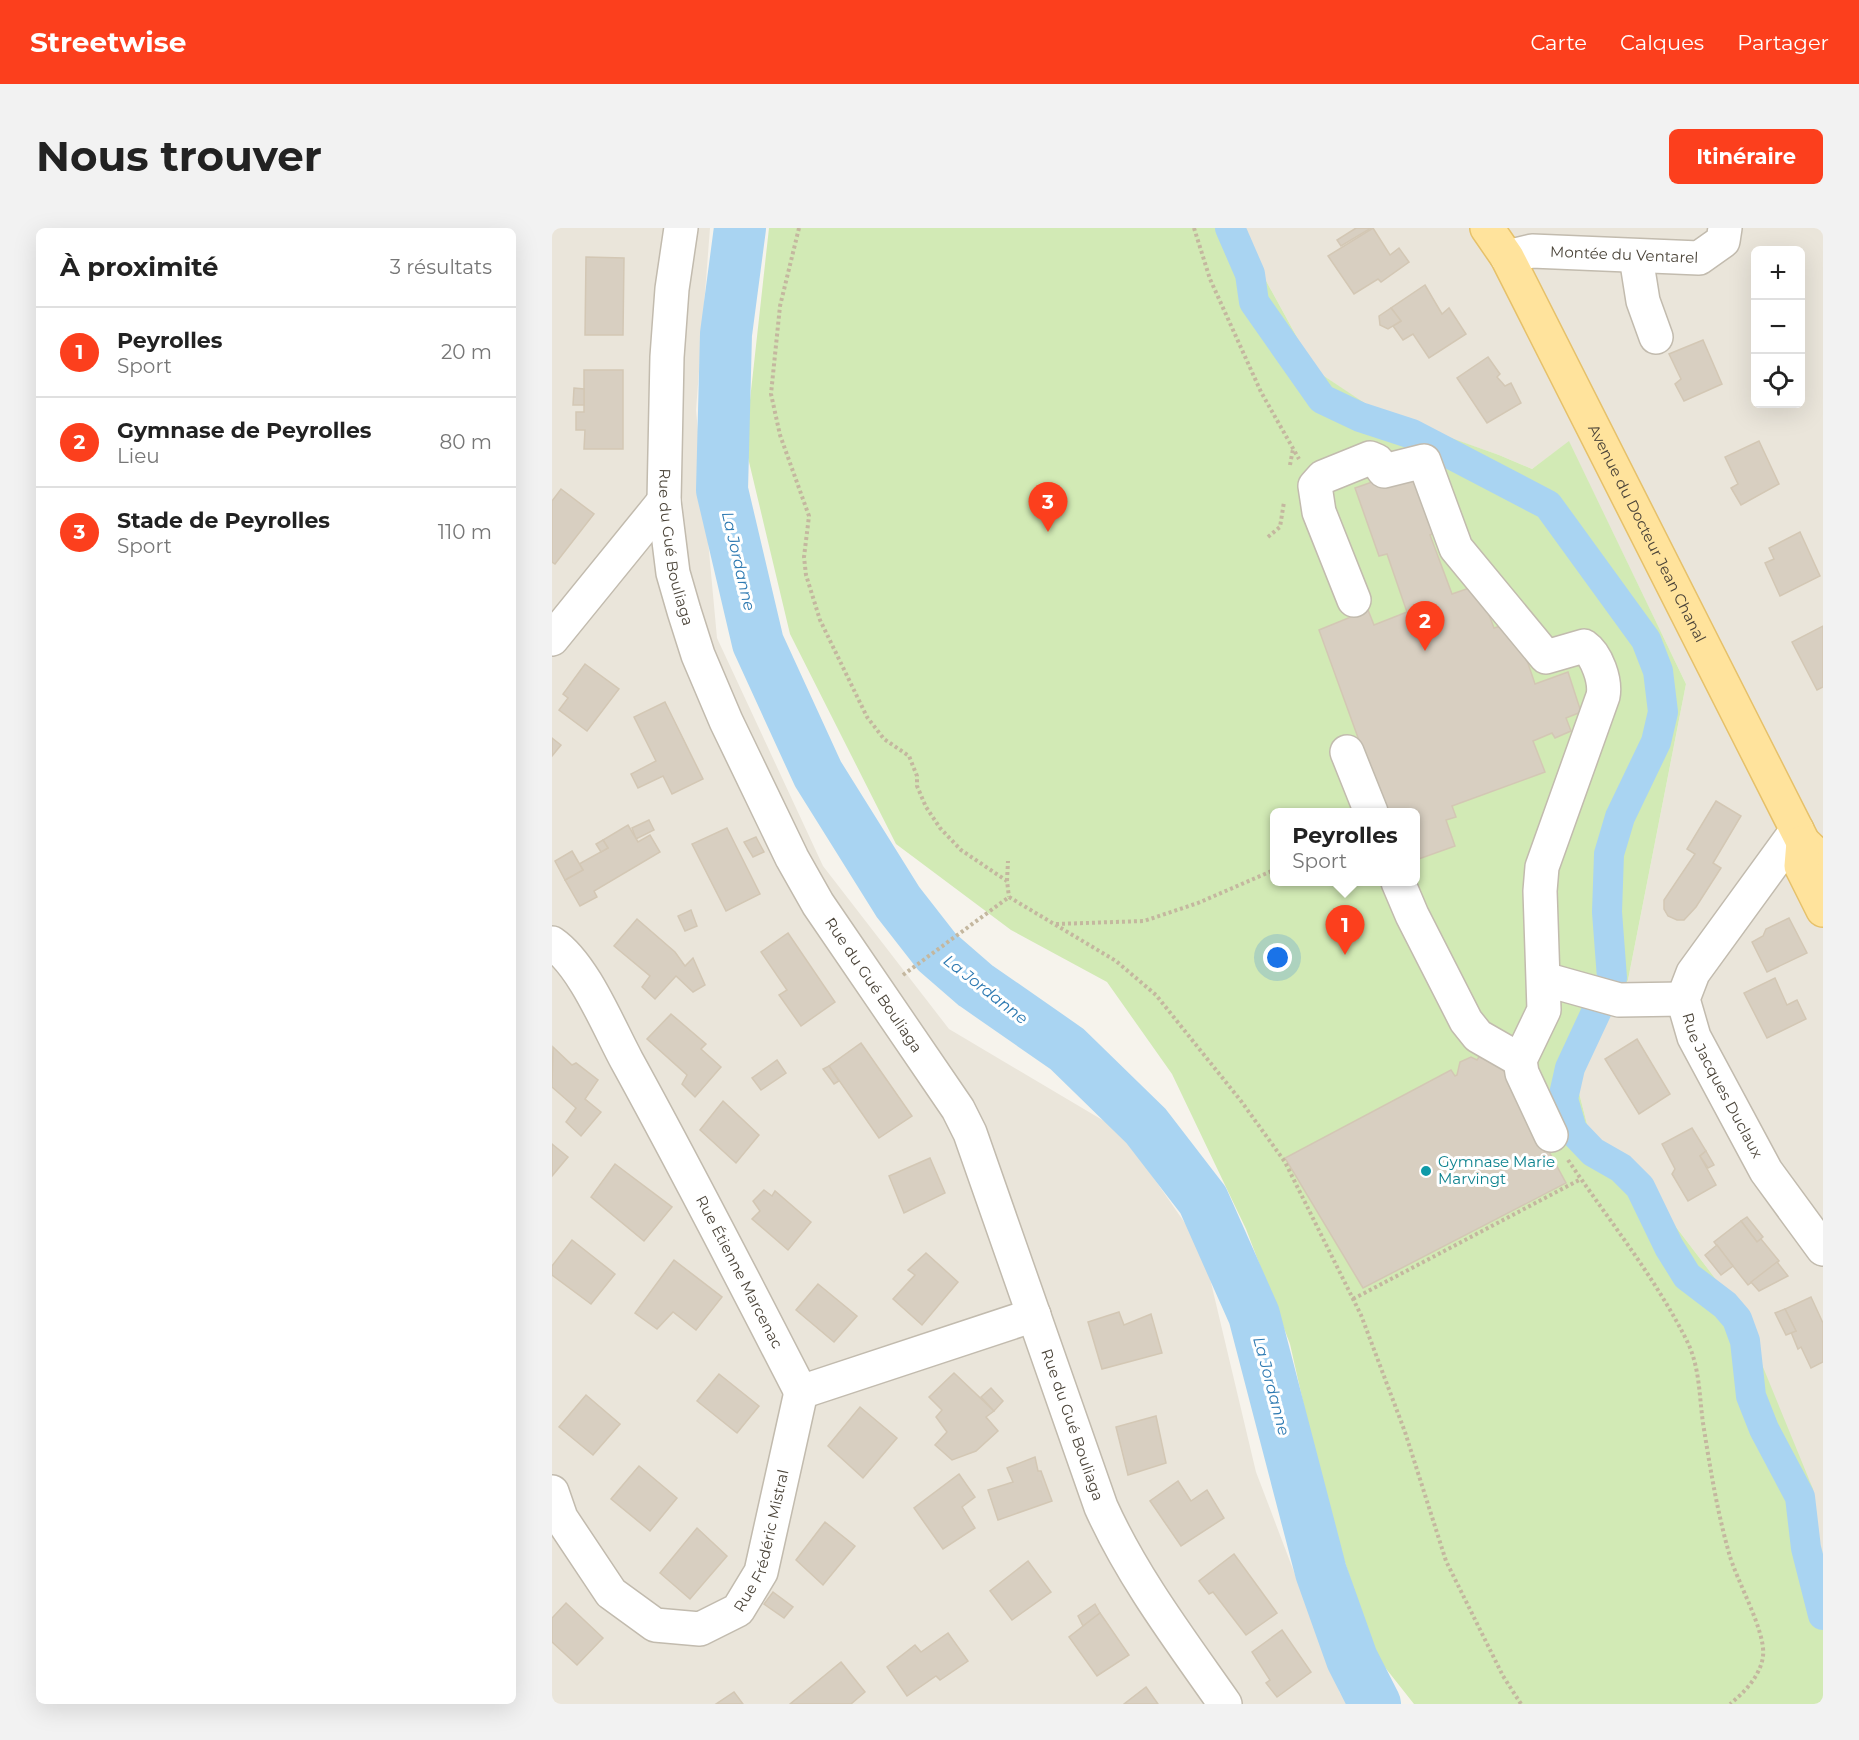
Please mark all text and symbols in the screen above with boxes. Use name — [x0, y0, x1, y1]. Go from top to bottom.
text: Streetwise — [30, 25, 186, 59]
text: Carte — [1530, 30, 1587, 55]
text: Calques — [1620, 30, 1704, 55]
text: Partager — [1737, 30, 1829, 55]
button: Itinéraire — [1669, 129, 1823, 184]
text: Nous trouver — [36, 130, 322, 182]
street label: Montée du Ventarel — [1550, 242, 1699, 267]
map controls — [1751, 246, 1805, 408]
button: + — [1751, 246, 1805, 300]
text: À proximité — [60, 251, 219, 283]
text: 3 résultats — [390, 255, 492, 279]
button: − — [1751, 300, 1805, 354]
text: Peyrolles — [117, 327, 222, 354]
text: 1 — [76, 340, 83, 364]
text: 20 m — [441, 340, 492, 364]
text: Sport — [117, 354, 172, 378]
button: locate — [1751, 354, 1805, 408]
text: Gymnase de Peyrolles — [117, 417, 372, 444]
street label: Avenue du Docteur Jean Chanal — [1584, 421, 1710, 645]
text: 2 — [74, 430, 85, 454]
text: 80 m — [440, 430, 492, 454]
text: Lieu — [117, 444, 160, 468]
street label: Rue du Gué Bouliaga — [655, 468, 698, 628]
pin: 3 — [1028, 482, 1068, 532]
text: Stade de Peyrolles — [117, 507, 330, 534]
water label: La Jordanne — [718, 510, 759, 613]
text: 3 — [74, 520, 85, 544]
text: 110 m — [438, 520, 492, 544]
text: Sport — [117, 534, 172, 558]
pin: 2 — [1406, 602, 1444, 651]
popup — [1270, 808, 1420, 886]
text: Peyrolles — [1292, 822, 1398, 849]
text: Sport — [1292, 849, 1347, 873]
pin: 1 — [1326, 906, 1364, 955]
street label: Rue du Gué Bouliaga — [821, 914, 927, 1056]
your location — [1263, 943, 1292, 972]
water label: La Jordanne — [940, 951, 1031, 1028]
street label: Rue Jacques Duclaux — [1678, 1010, 1767, 1161]
place label: Gymnase Marie Marvingt — [1438, 1152, 1555, 1188]
marker: Gymnase Marie Marvingt — [1419, 1164, 1433, 1178]
street label: Rue Étienne Marcenac — [692, 1192, 787, 1352]
water label: La Jordanne — [1249, 1335, 1294, 1438]
street label: Rue du Gué Bouliaga — [1037, 1346, 1108, 1503]
street label: Rue Frédéric Mistral — [729, 1468, 793, 1615]

